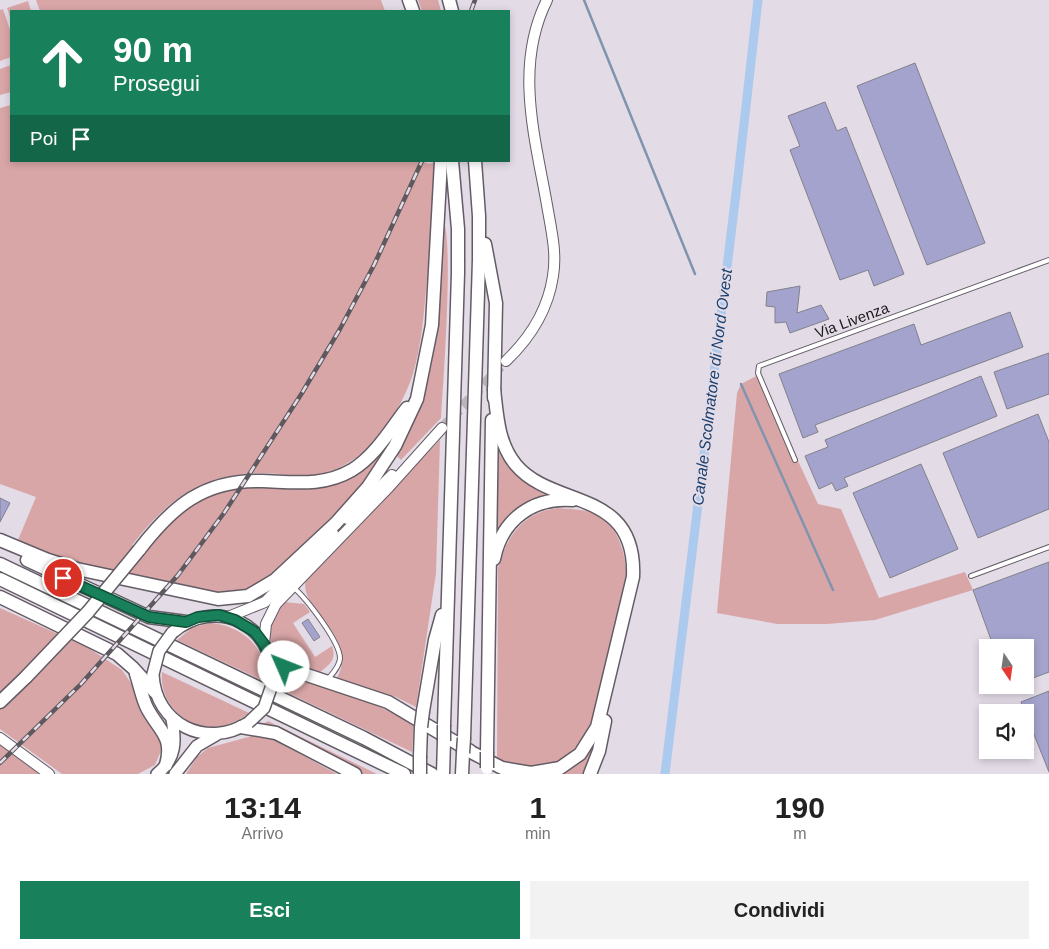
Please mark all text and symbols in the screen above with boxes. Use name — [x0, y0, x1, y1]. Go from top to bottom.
icon: ahead — [30, 30, 95, 95]
text: 90 m — [113, 30, 193, 69]
text: Prosegui — [113, 71, 200, 96]
icon: arrive — [67, 125, 95, 153]
text: Poi — [30, 128, 57, 149]
water label: Canale Scolmatore di Nord Ovest — [689, 267, 735, 506]
street label: Via Livenza — [813, 299, 892, 341]
pin — [42, 557, 84, 599]
icon: arrive — [49, 564, 77, 592]
north arrow — [979, 639, 1034, 694]
map controls — [979, 639, 1034, 759]
position arrow — [257, 640, 309, 692]
button: sound — [979, 704, 1034, 759]
text: 13:14 — [224, 791, 301, 824]
text: 1 — [529, 791, 546, 824]
text: 190 — [775, 791, 825, 824]
text: Arrivo — [242, 825, 283, 842]
text: min — [525, 825, 551, 842]
text: m — [793, 825, 806, 842]
button: Esci — [20, 881, 520, 939]
button: Condividi — [530, 881, 1029, 939]

